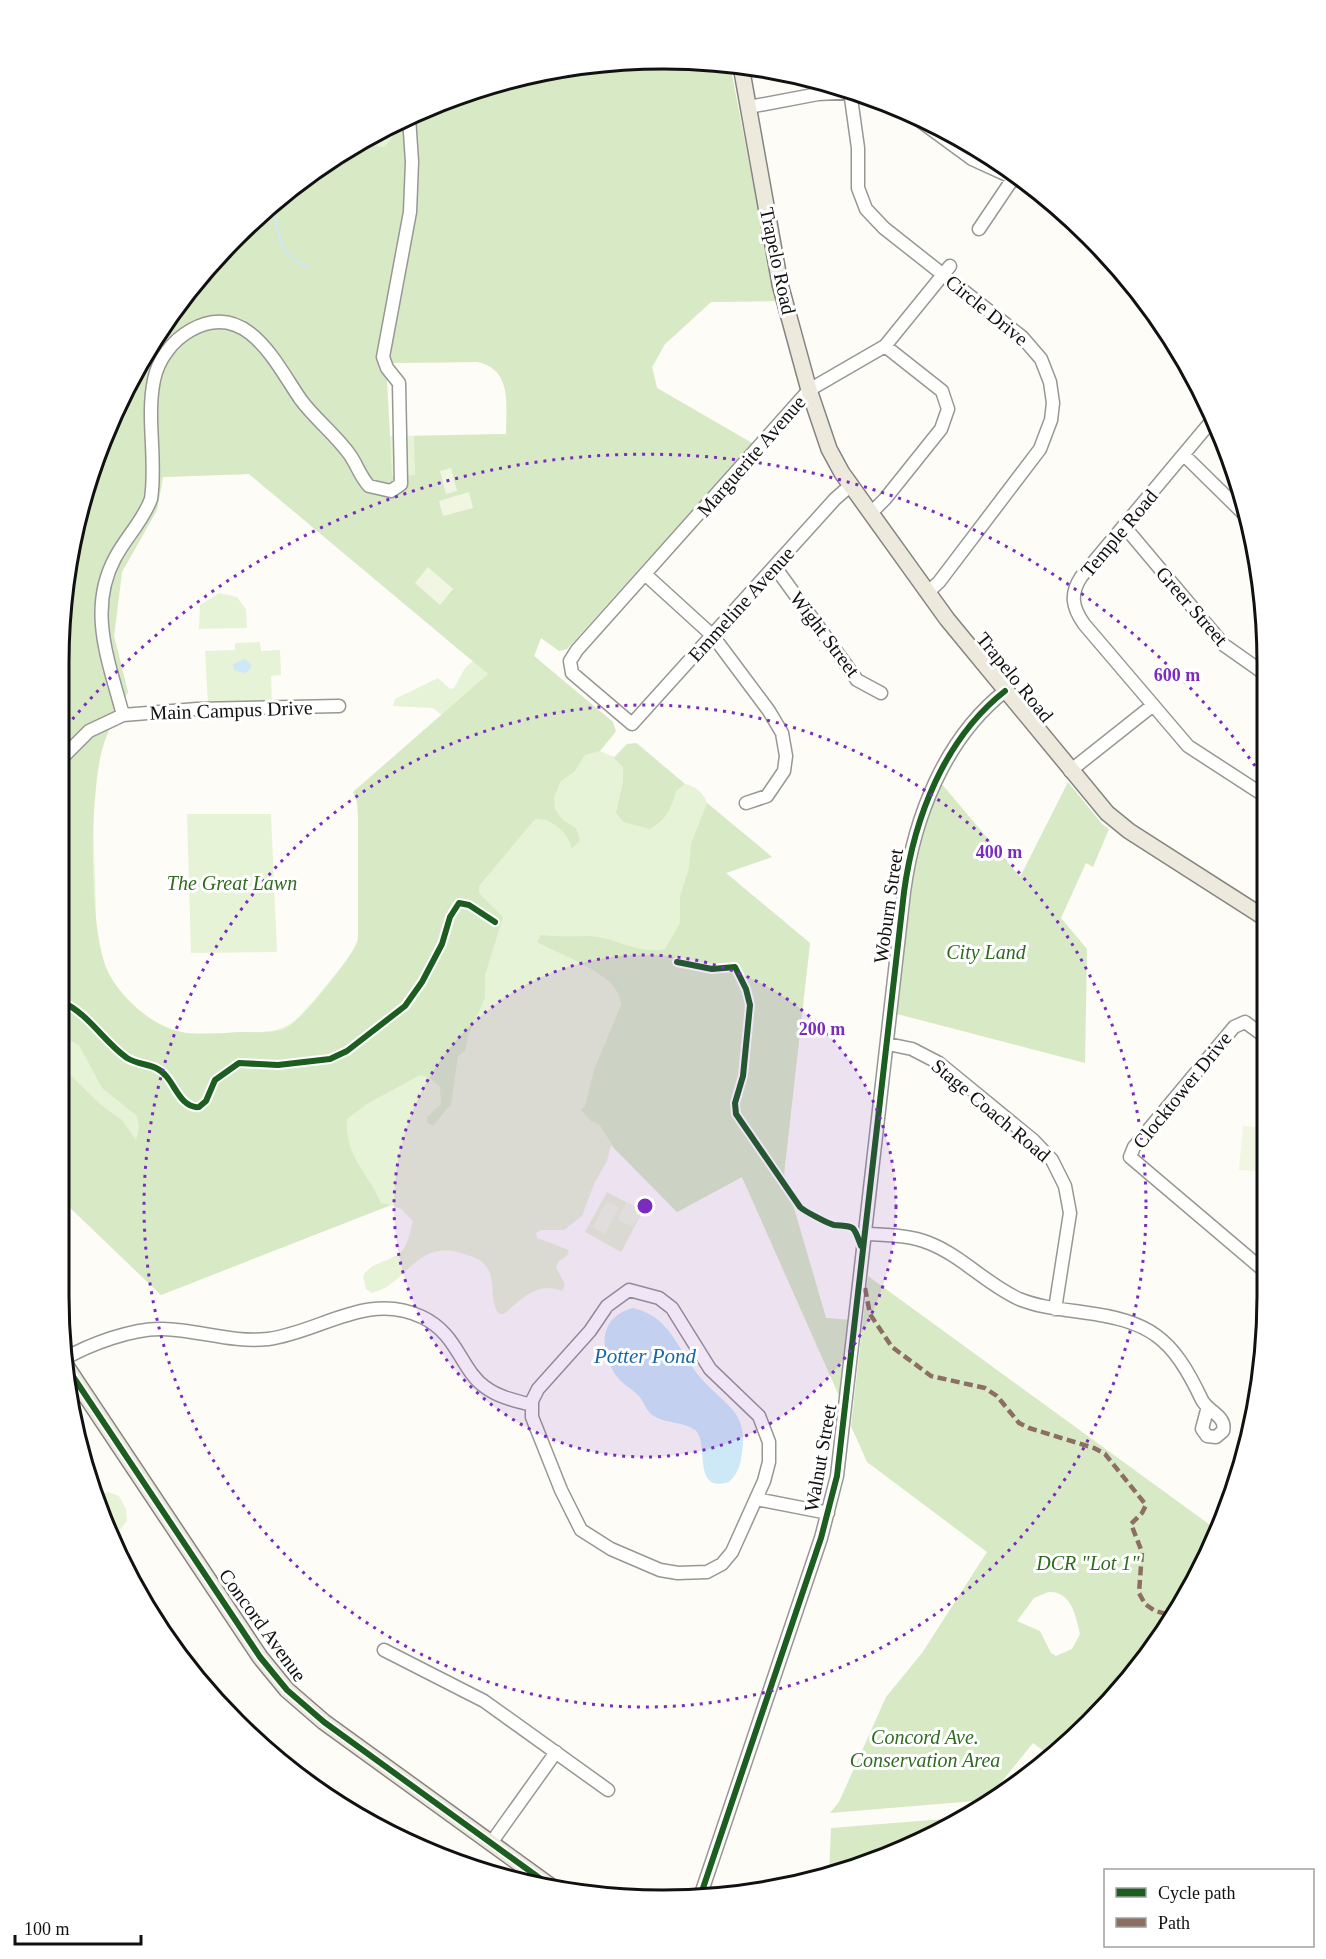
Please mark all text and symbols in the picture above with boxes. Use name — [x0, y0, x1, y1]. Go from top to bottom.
street label: Trapelo Road — [755, 206, 800, 317]
street label: Circle Drive — [941, 270, 1033, 350]
street label: Marguerite Avenue — [692, 391, 810, 522]
street label: Temple Road — [1076, 485, 1163, 582]
street label: Emmeline Avenue — [684, 542, 798, 666]
street label: Greer Street — [1152, 562, 1232, 650]
street label: Wight Street — [785, 587, 864, 682]
street label: Trapelo Road — [971, 628, 1058, 727]
text: 600 m — [1154, 665, 1200, 685]
street label: Main Campus Drive — [149, 696, 313, 725]
text: 400 m — [976, 842, 1022, 862]
street label: Woburn Street — [869, 847, 907, 965]
park label: The Great Lawn — [167, 872, 297, 894]
park label: City Land — [946, 941, 1027, 964]
text: 200 m — [799, 1019, 845, 1039]
street label: Clocktower Drive — [1128, 1027, 1236, 1153]
street label: Stage Coach Road — [927, 1054, 1055, 1167]
centre of rings — [635, 1196, 655, 1216]
water label: Potter Pond — [593, 1344, 697, 1368]
street label: Walnut Street — [800, 1402, 840, 1514]
park label: DCR "Lot 1" — [1035, 1552, 1140, 1574]
street label: Concord Avenue — [215, 1565, 311, 1686]
park label: Concord Ave. Conservation Area — [850, 1726, 1000, 1771]
legend — [1104, 1869, 1314, 1947]
text: Cycle path — [1158, 1883, 1235, 1903]
scale bar — [15, 1908, 141, 1946]
text: Path — [1158, 1913, 1190, 1933]
text: 100 m — [24, 1919, 70, 1939]

